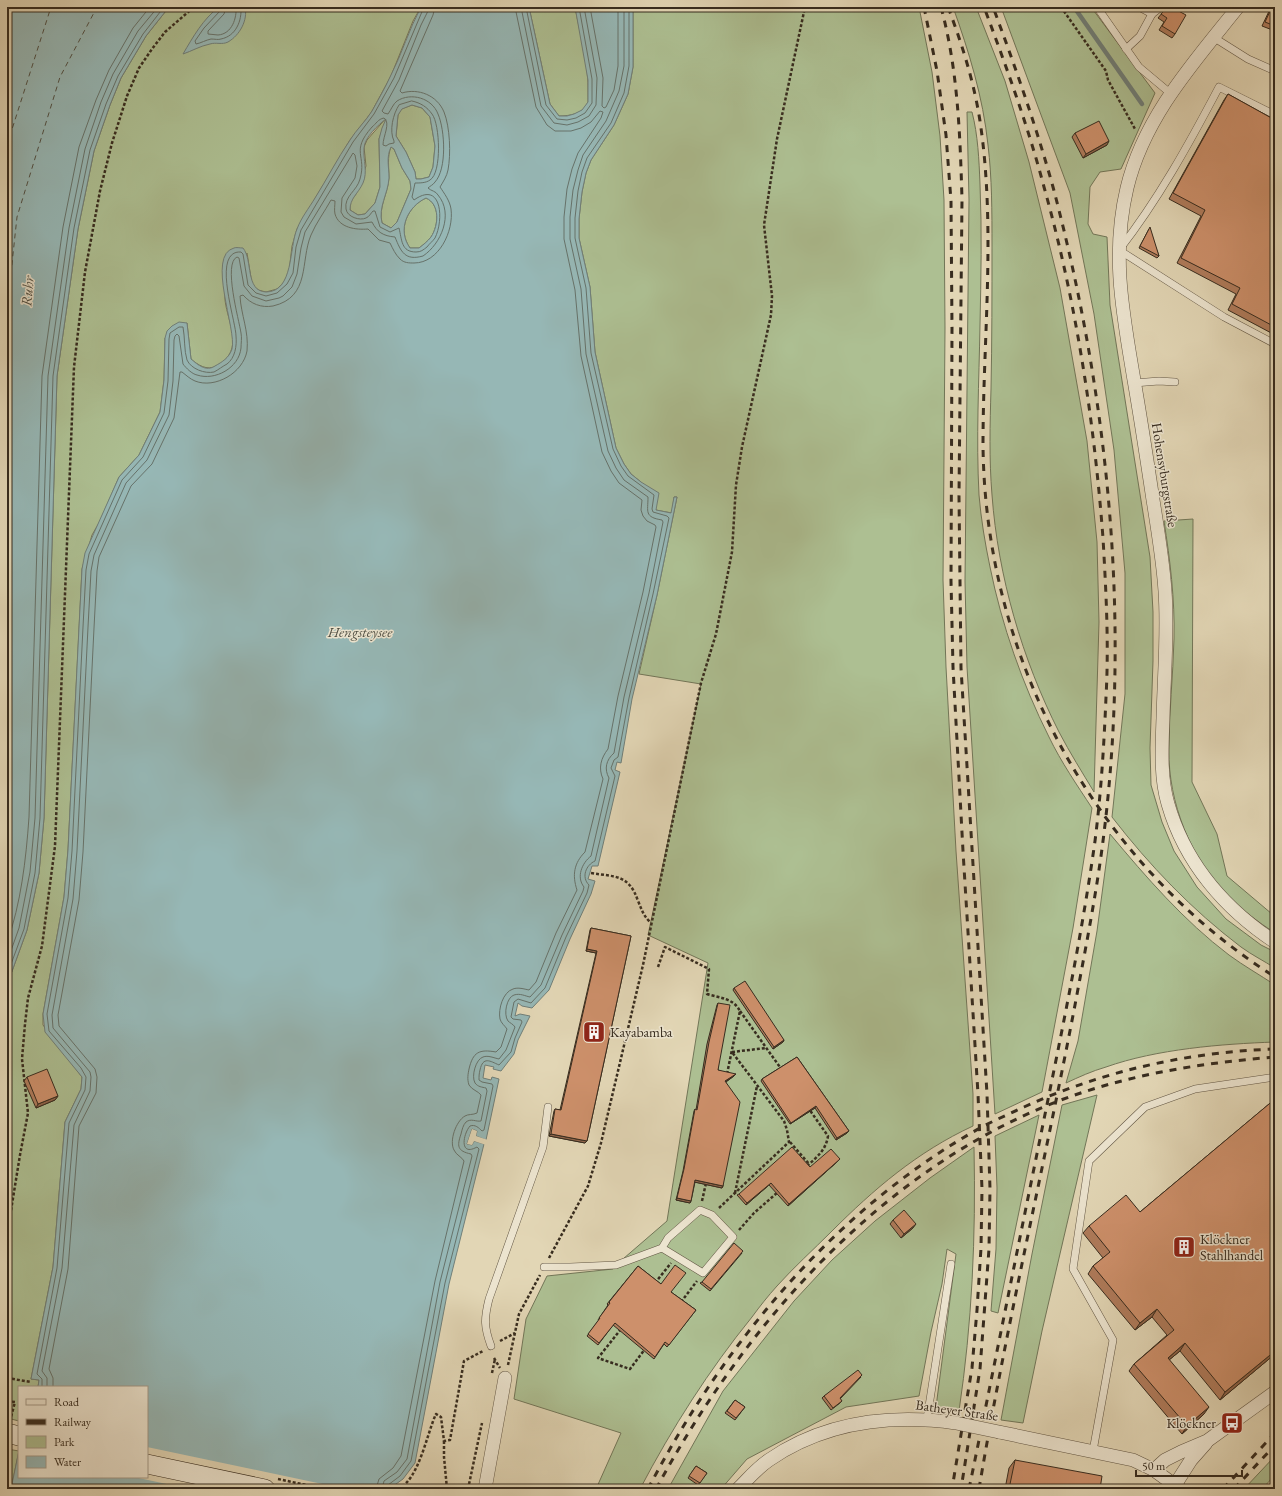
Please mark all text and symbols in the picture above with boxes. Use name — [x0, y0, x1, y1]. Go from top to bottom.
water label: Ruhr — [16, 274, 38, 307]
street label: Hohensyburgstraße — [1148, 421, 1182, 529]
water label: Hengsteysee — [327, 622, 393, 641]
building icon: Kayabamba — [581, 1019, 607, 1045]
place label: Kayabamba — [610, 1023, 673, 1041]
place label: Klöckner Stahlhandel — [1200, 1230, 1264, 1264]
building icon: Klöckner Stahlhandel — [1171, 1234, 1197, 1260]
legend — [18, 1386, 148, 1478]
text: Road — [54, 1394, 80, 1410]
street label: Batheyer Straße — [915, 1395, 1000, 1425]
bus stop icon: Klöckner — [1219, 1410, 1245, 1436]
text: Railway — [54, 1414, 92, 1430]
place label: Klöckner — [1166, 1414, 1216, 1432]
text: Park — [54, 1434, 75, 1450]
scale bar — [1136, 1452, 1242, 1478]
text: Water — [54, 1454, 81, 1470]
text: 50 m — [1142, 1458, 1166, 1474]

